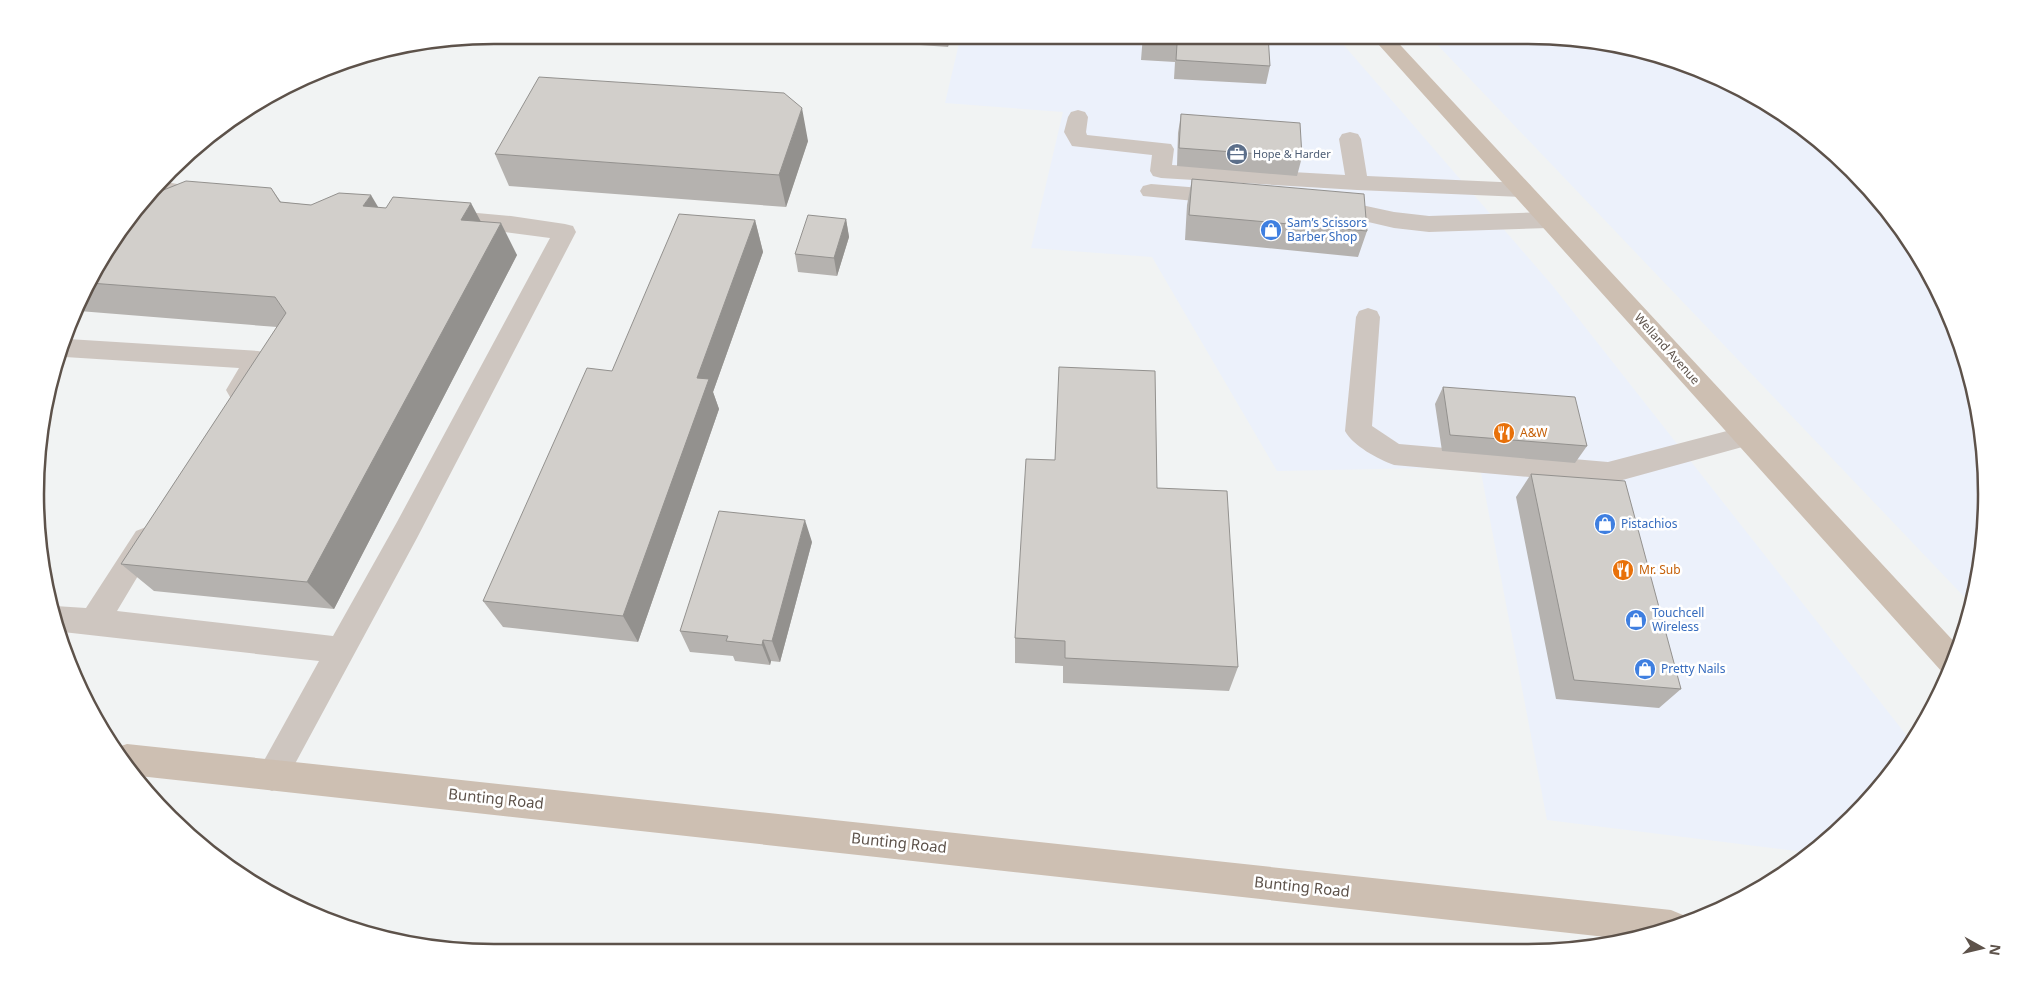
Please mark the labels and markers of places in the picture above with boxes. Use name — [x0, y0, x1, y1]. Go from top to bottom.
office icon: Hope & Harder — [1225, 142, 1249, 166]
place label: Hope & Harder — [1253, 146, 1331, 161]
place label: Sam’s Scissors Barber Shop — [1287, 214, 1367, 245]
shop icon: Sam’s Scissors Barber Shop — [1259, 218, 1283, 242]
restaurant icon: A&W — [1492, 421, 1516, 445]
place label: A&W — [1520, 424, 1547, 441]
shop icon: Pistachios — [1593, 512, 1617, 536]
place label: Pistachios — [1621, 515, 1678, 532]
restaurant icon: Mr. Sub — [1611, 558, 1635, 582]
place label: Mr. Sub — [1639, 561, 1681, 578]
place label: Touchcell Wireless — [1652, 604, 1704, 635]
shop icon: Touchcell Wireless — [1624, 608, 1648, 632]
shop icon: Pretty Nails — [1633, 657, 1657, 681]
place label: Pretty Nails — [1661, 660, 1726, 677]

